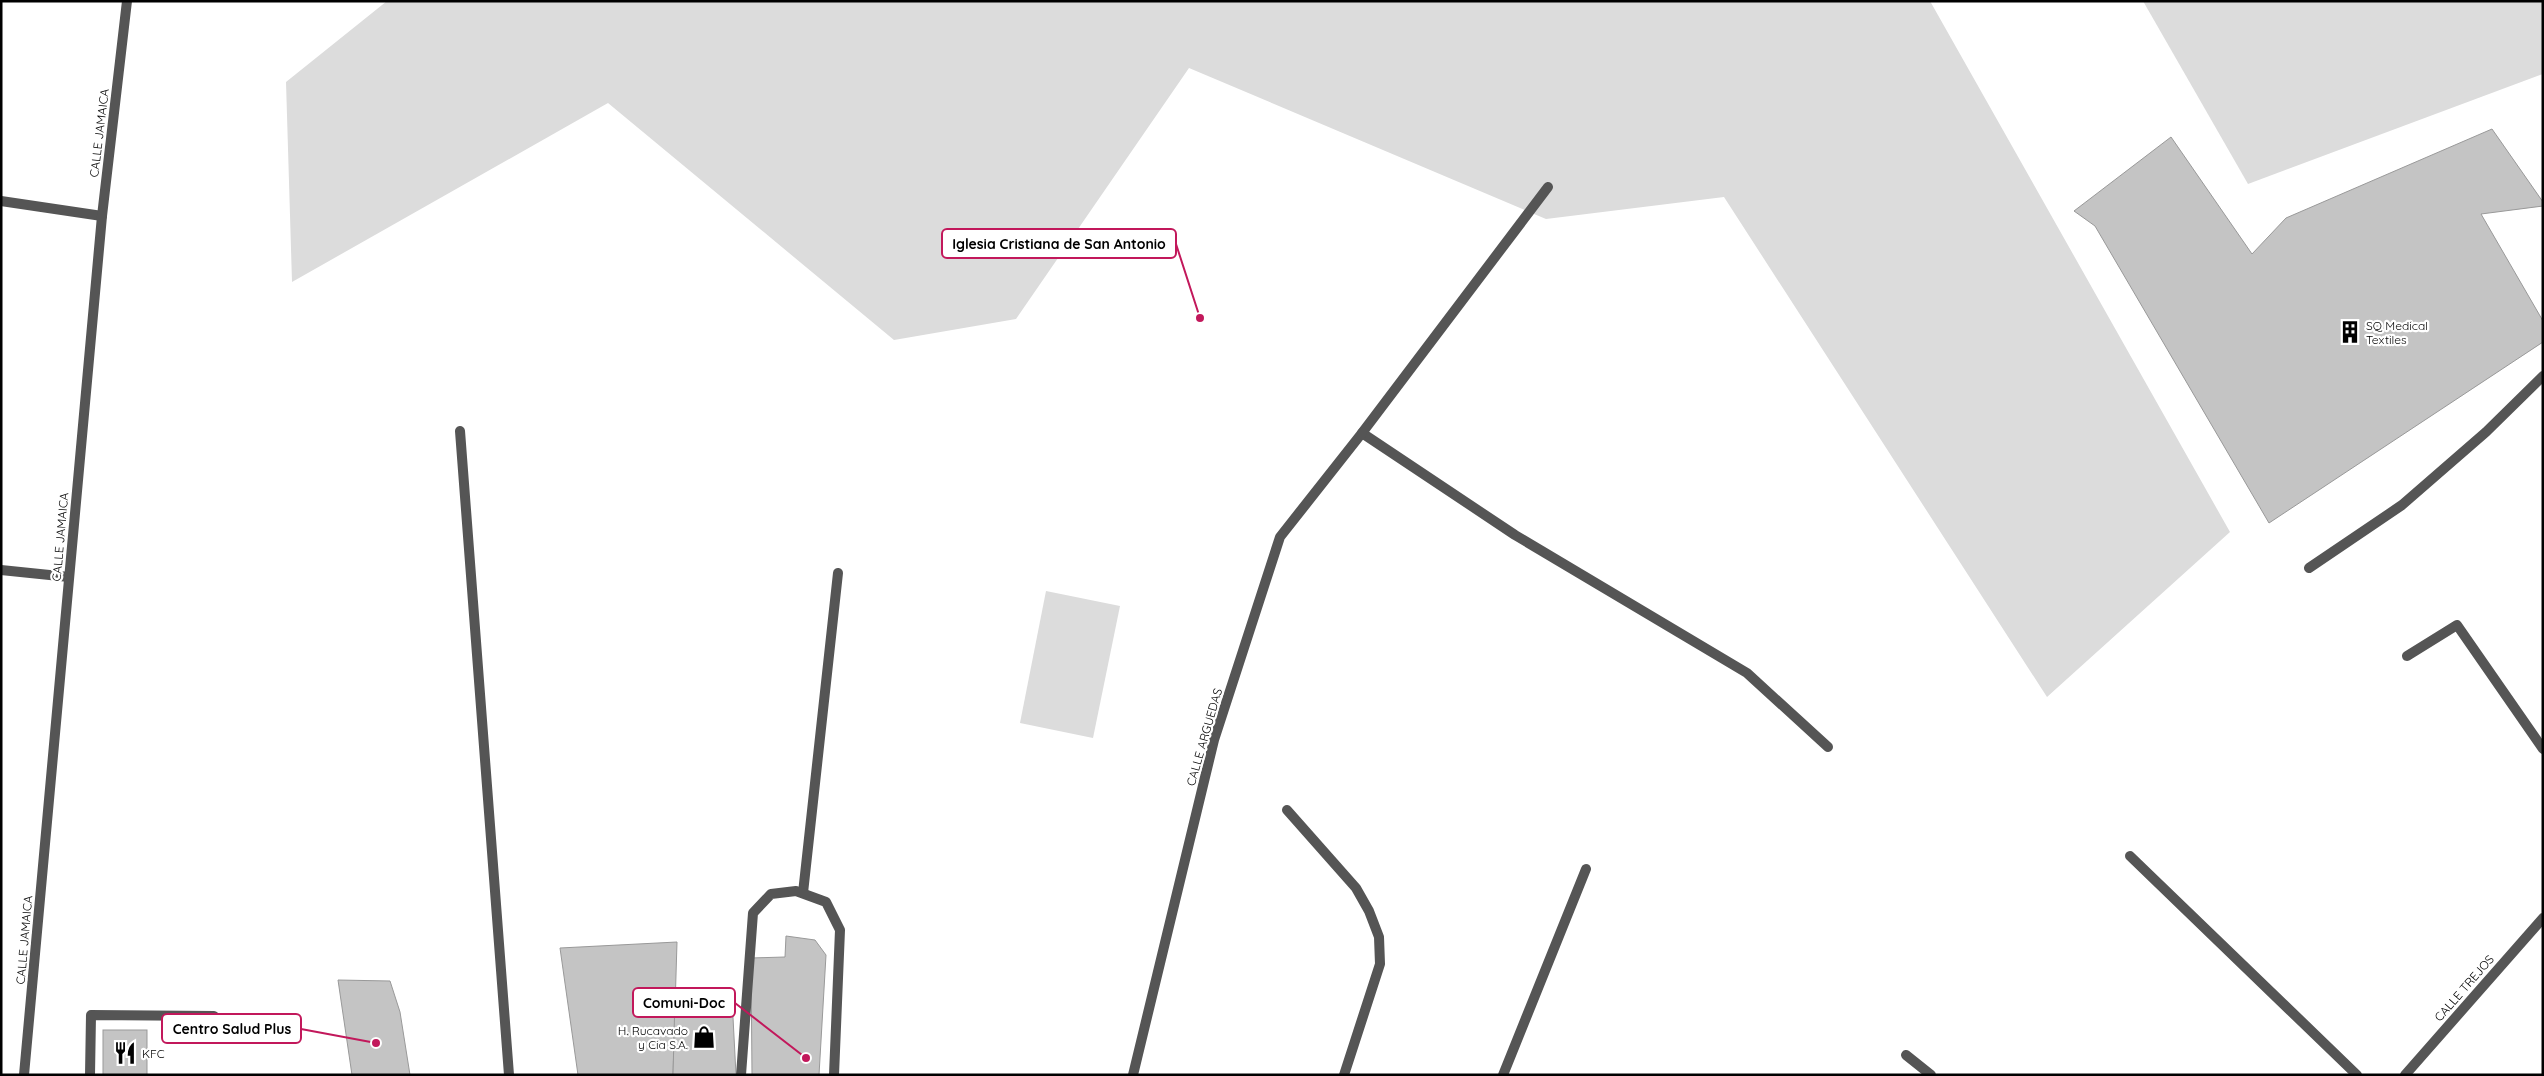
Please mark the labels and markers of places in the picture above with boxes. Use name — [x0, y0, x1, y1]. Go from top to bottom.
callout: Iglesia Cristiana de San Antonio — [942, 229, 1176, 258]
place label: SQ Medical Textiles — [2366, 318, 2428, 347]
building icon: SQ Medical Textiles — [2337, 319, 2363, 345]
callout: Comuni-Doc — [633, 988, 735, 1017]
callout: Centro Salud Plus — [162, 1014, 301, 1043]
place label: H. Rucavado y Cia S.A. — [618, 1023, 688, 1052]
shop icon: H. Rucavado y Cia S.A. — [691, 1024, 717, 1050]
restaurant icon: KFC — [112, 1040, 138, 1066]
place label: KFC — [142, 1046, 165, 1061]

